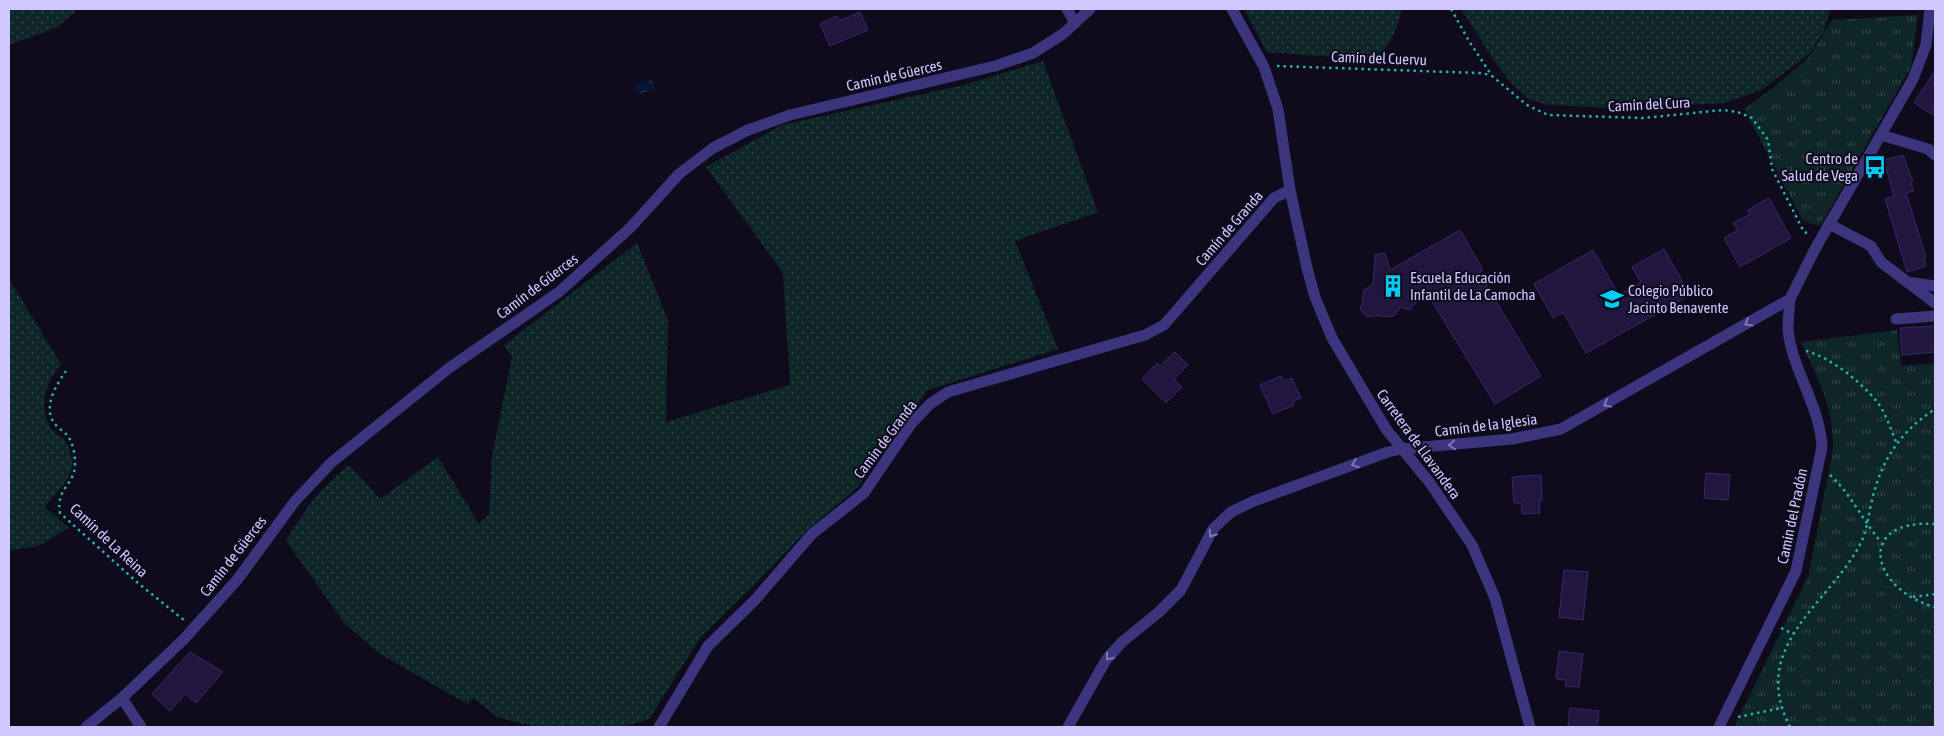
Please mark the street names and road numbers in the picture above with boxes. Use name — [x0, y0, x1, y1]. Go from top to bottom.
street label: Camín del Cuervu — [1331, 48, 1427, 68]
street label: Camín de Güerces — [845, 56, 943, 94]
street label: Camín del Cura — [1607, 93, 1691, 115]
street label: Camín de Granda — [1192, 187, 1266, 269]
street label: Camín de Güerces — [493, 250, 581, 322]
street label: Carretera de Llavandera — [1373, 386, 1465, 502]
street label: Camín de Granda — [850, 396, 920, 482]
street label: Camín de la Iglesia — [1434, 410, 1538, 440]
street label: Camín del Pradón — [1774, 467, 1810, 565]
street label: Camín de La Reina — [67, 500, 151, 580]
street label: Camín de Güerces — [196, 512, 270, 600]

